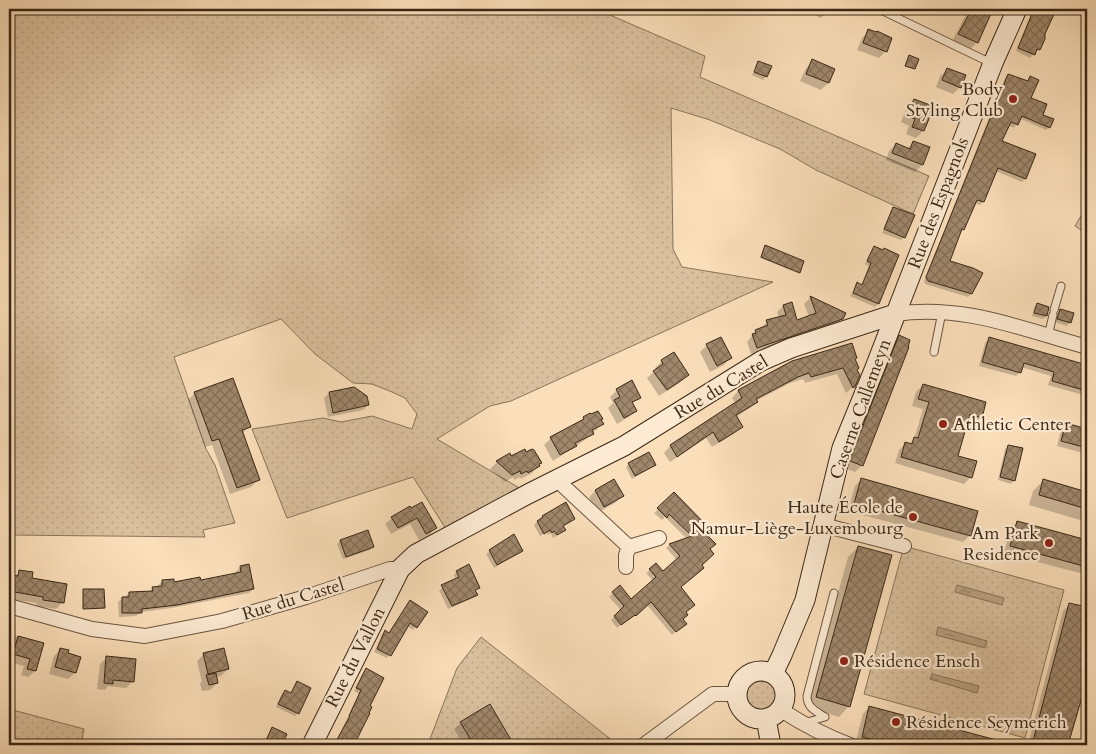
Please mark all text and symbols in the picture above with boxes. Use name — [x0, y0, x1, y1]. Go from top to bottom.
place label: Body Styling Club — [906, 77, 1003, 123]
marker: Body Styling Club — [1007, 93, 1019, 105]
street label: Rue des Espagnols — [902, 134, 975, 273]
street label: Caserne Callemeyn — [823, 335, 898, 483]
street label: Rue du Castel — [670, 349, 773, 425]
place label: Athletic Center — [953, 412, 1071, 437]
marker: Athletic Center — [937, 418, 949, 430]
place label: Haute École de Namur-Liège-Luxembourg — [691, 495, 904, 541]
marker: Haute École de Namur-Liège-Luxembourg — [907, 511, 919, 523]
place label: Am Park Residence — [963, 521, 1039, 567]
marker: Am Park Residence — [1043, 537, 1055, 549]
street label: Rue du Castel — [239, 572, 348, 627]
street label: Rue du Vallon — [319, 602, 392, 712]
place label: Résidence Ensch — [854, 649, 980, 674]
marker: Résidence Ensch — [838, 655, 850, 667]
place label: Résidence Seymerich — [906, 710, 1067, 735]
marker: Résidence Seymerich — [890, 716, 902, 728]

